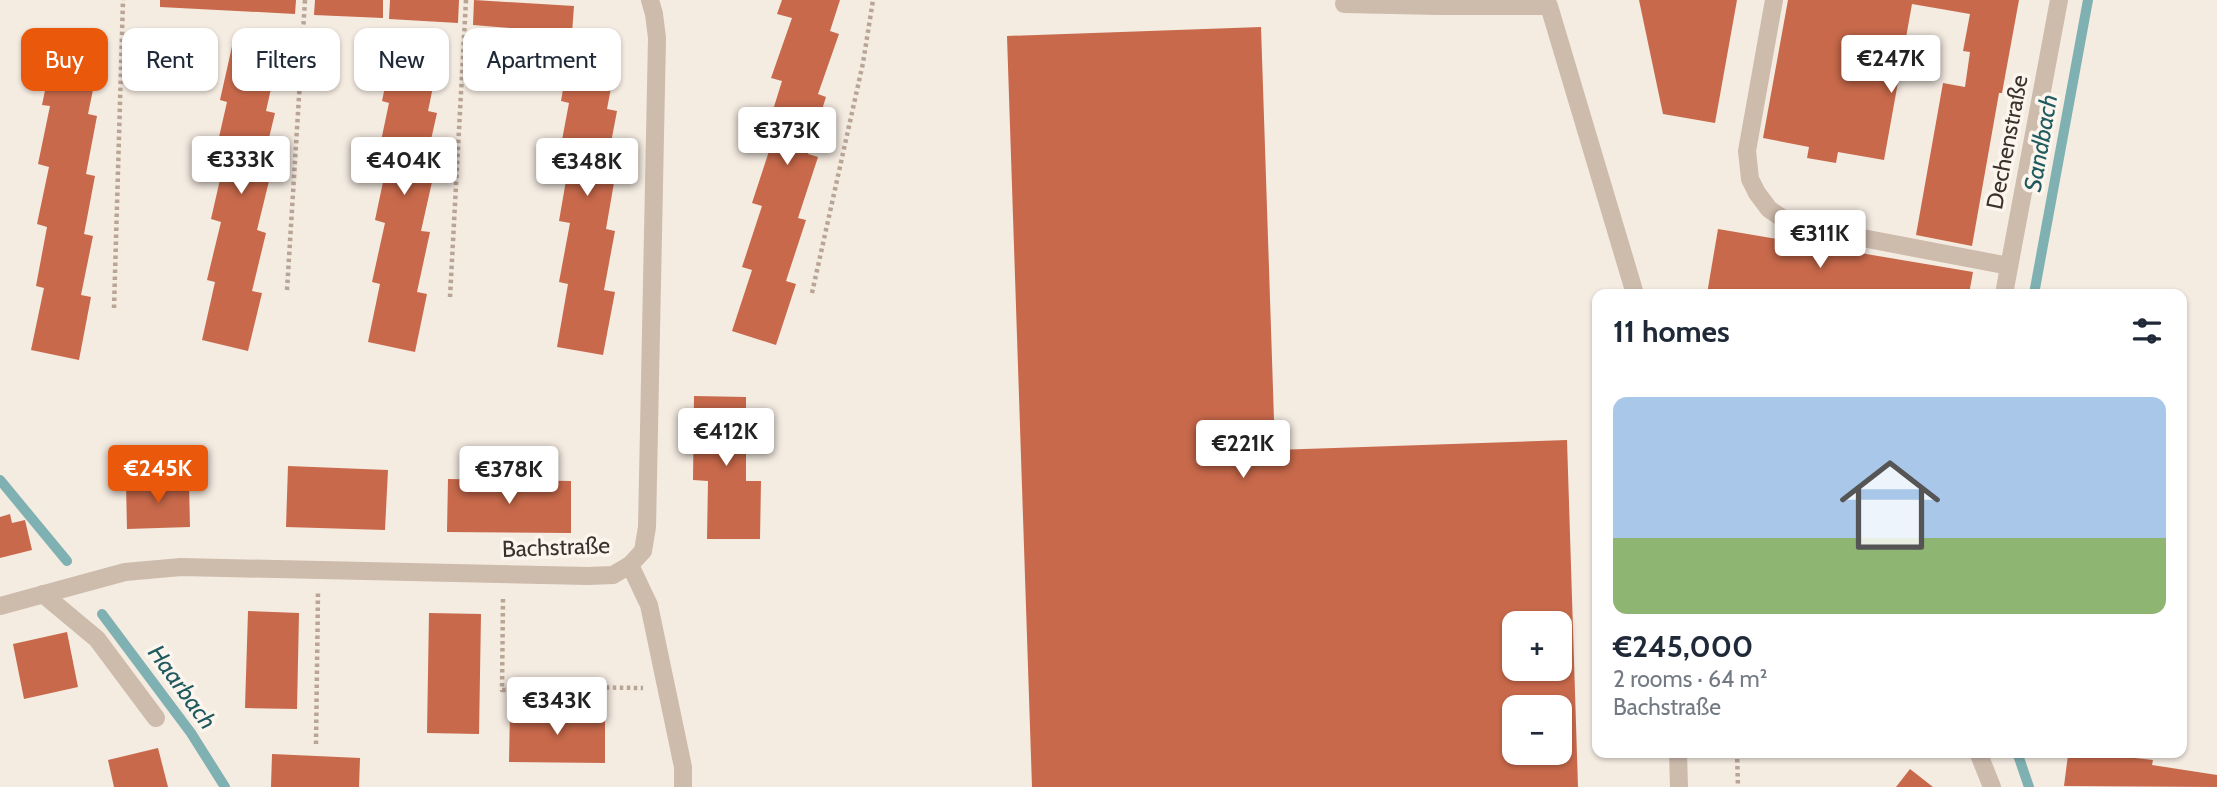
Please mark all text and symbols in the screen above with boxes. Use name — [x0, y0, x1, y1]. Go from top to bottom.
chip: Buy — [21, 28, 108, 91]
chip: Rent — [122, 28, 218, 91]
chip: Filters — [232, 28, 340, 91]
chip: New — [354, 28, 449, 91]
chip: Apartment — [463, 28, 621, 91]
pin: €247K — [1842, 36, 1940, 95]
text: €247K — [1857, 44, 1925, 72]
street label: Dechenstraße — [1980, 72, 2034, 212]
water label: Sandbach — [2018, 92, 2063, 194]
pin: €373K — [738, 108, 836, 167]
text: €373K — [754, 116, 820, 144]
pin: €333K — [192, 136, 290, 196]
pin: €404K — [355, 138, 453, 197]
pin: €348K — [538, 138, 636, 198]
text: €333K — [208, 145, 274, 173]
text: €404K — [367, 146, 441, 174]
text: €348K — [552, 147, 622, 175]
pin: €311K — [1771, 210, 1869, 270]
text: €311K — [1791, 219, 1849, 247]
icon: filters — [2128, 312, 2166, 350]
text: 11 homes — [1613, 313, 1730, 350]
pin: €412K — [677, 408, 775, 468]
text: €412K — [694, 417, 758, 445]
pin: €221K — [1194, 420, 1292, 480]
text: €221K — [1212, 429, 1274, 457]
icon: home — [1827, 442, 1953, 568]
pin: €245K — [109, 446, 207, 505]
pin: €378K — [460, 447, 558, 506]
text: €245K — [124, 454, 192, 482]
text: €378K — [475, 455, 543, 483]
street label: Bachstraße — [502, 531, 611, 563]
map controls — [1502, 611, 1572, 765]
button: + — [1502, 611, 1572, 681]
text: €245,000 — [1613, 628, 1753, 665]
water label: Haarbach — [142, 639, 223, 734]
text: 2 rooms · 64 m² — [1613, 665, 1767, 693]
pin: €343K — [508, 678, 606, 737]
text: €343K — [523, 686, 591, 714]
text: Bachstraße — [1613, 693, 1721, 721]
button: − — [1502, 695, 1572, 765]

